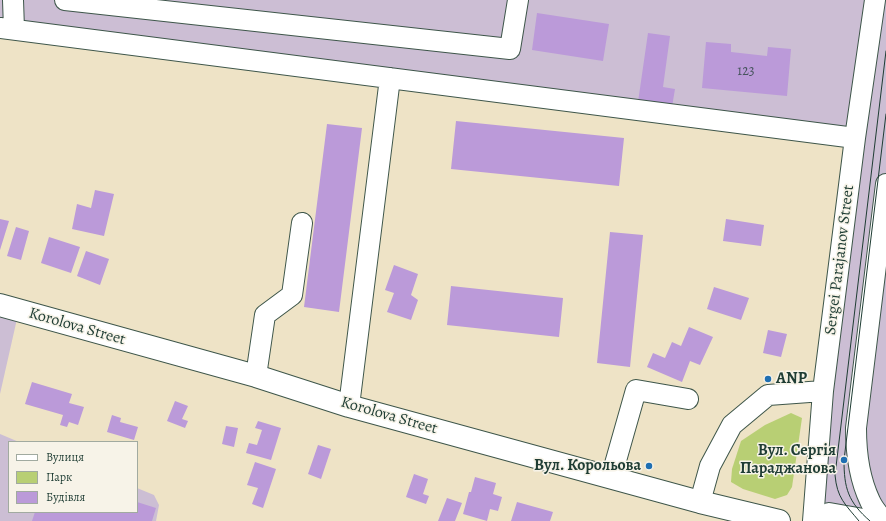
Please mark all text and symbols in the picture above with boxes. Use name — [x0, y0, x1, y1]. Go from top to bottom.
house number: 123 — [737, 64, 755, 80]
street label: Sergei Parajanov Street — [821, 184, 859, 336]
street label: Korolova Street — [26, 304, 128, 350]
place label: ANP — [776, 369, 807, 389]
marker: ANP — [763, 374, 773, 384]
street label: Korolova Street — [338, 393, 440, 439]
legend — [8, 441, 138, 513]
place label: Вул. Сергія Параджанова — [740, 441, 836, 479]
text: Вулиця — [46, 449, 84, 465]
marker: Вул. Сергія Параджанова — [839, 455, 849, 465]
place label: Вул. Корольова — [534, 456, 641, 476]
marker: Вул. Корольова — [644, 461, 654, 471]
text: Парк — [46, 469, 72, 485]
text: Будівля — [46, 489, 85, 505]

